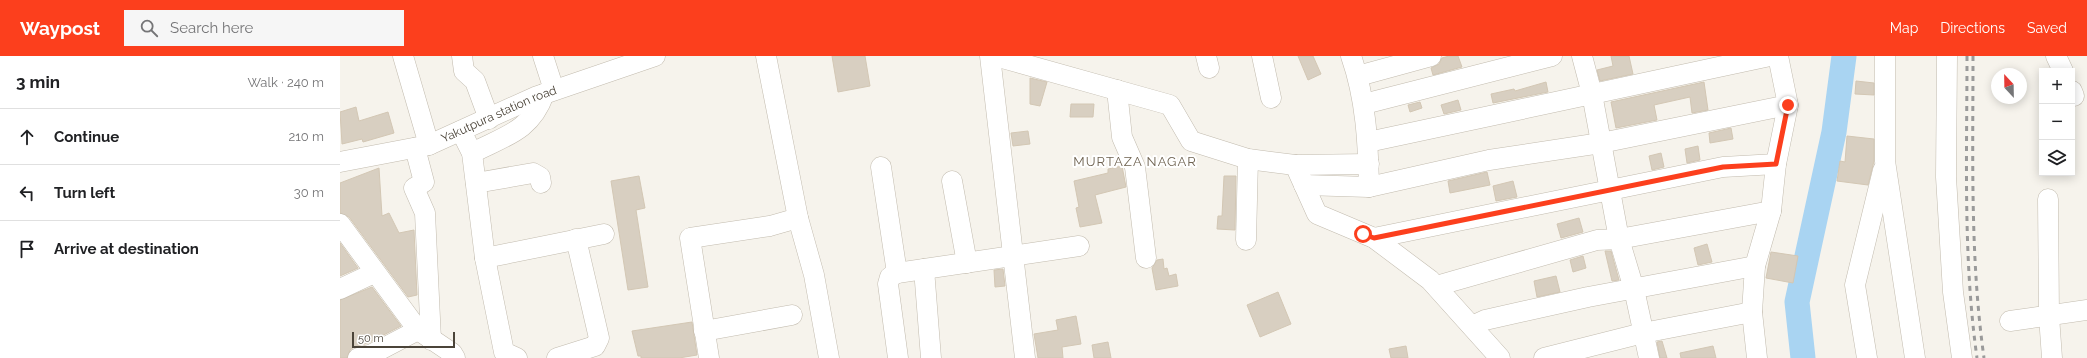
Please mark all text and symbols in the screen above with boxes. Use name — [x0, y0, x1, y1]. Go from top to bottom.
search box — [124, 10, 404, 46]
text: Waypost — [20, 17, 100, 39]
icon: search — [138, 17, 160, 39]
text: Search here — [170, 19, 253, 37]
text: Map — [1890, 20, 1918, 36]
text: Directions — [1940, 20, 2005, 36]
text: Saved — [2027, 20, 2067, 36]
north arrow — [1991, 68, 2027, 104]
map controls — [2039, 68, 2075, 176]
button: + — [2039, 68, 2075, 104]
text: 3 min — [16, 72, 60, 92]
text: Walk · 240 m — [247, 75, 324, 90]
street label: Yakutpura station road — [439, 83, 558, 146]
route end — [1779, 96, 1797, 114]
button: − — [2039, 104, 2075, 140]
icon: ahead — [16, 126, 38, 148]
text: Continue — [54, 128, 119, 146]
text: 210 m — [288, 129, 324, 144]
button: layers — [2039, 140, 2075, 176]
district label: MURTAZA NAGAR — [1073, 154, 1197, 169]
icon: left — [16, 182, 38, 204]
text: Turn left — [54, 184, 115, 202]
text: 30 m — [294, 185, 324, 200]
route start — [1354, 225, 1372, 243]
icon: arrive — [16, 238, 38, 260]
text: Arrive at destination — [54, 240, 199, 258]
scale bar — [352, 330, 455, 349]
text: 50 m — [358, 332, 384, 345]

